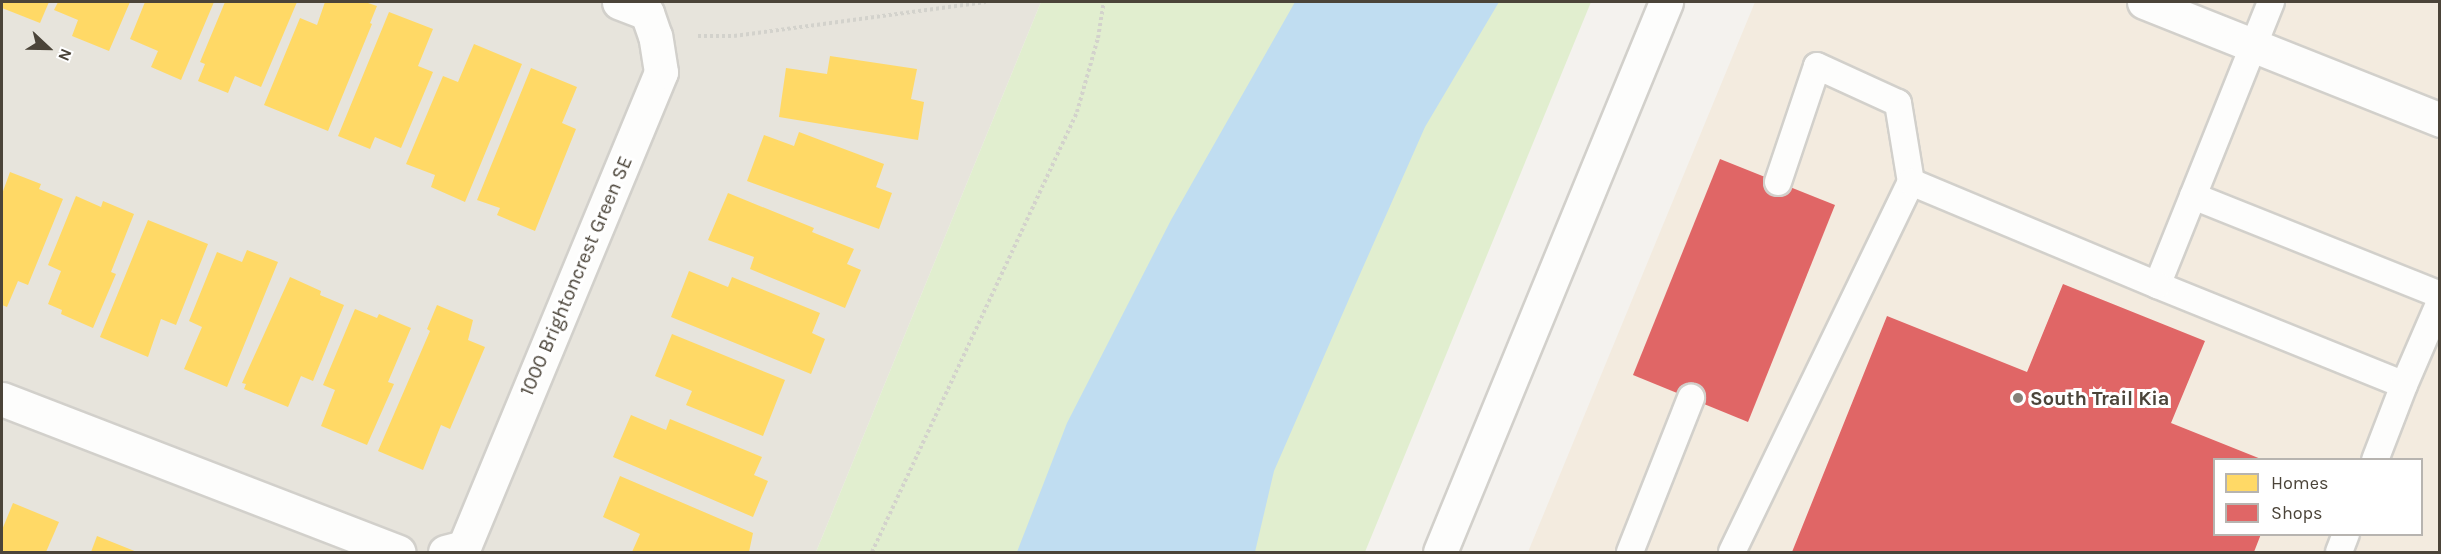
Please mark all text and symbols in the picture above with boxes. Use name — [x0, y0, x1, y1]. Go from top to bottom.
north arrow — [18, 18, 78, 78]
text: N — [54, 46, 76, 64]
street label: 1000 Brightoncrest Green SE — [515, 153, 637, 399]
place label: South Trail Kia — [2030, 386, 2170, 410]
marker: South Trail Kia — [2011, 391, 2025, 405]
legend — [2213, 458, 2423, 536]
text: Homes — [2271, 472, 2328, 494]
text: Shops — [2271, 502, 2323, 524]

